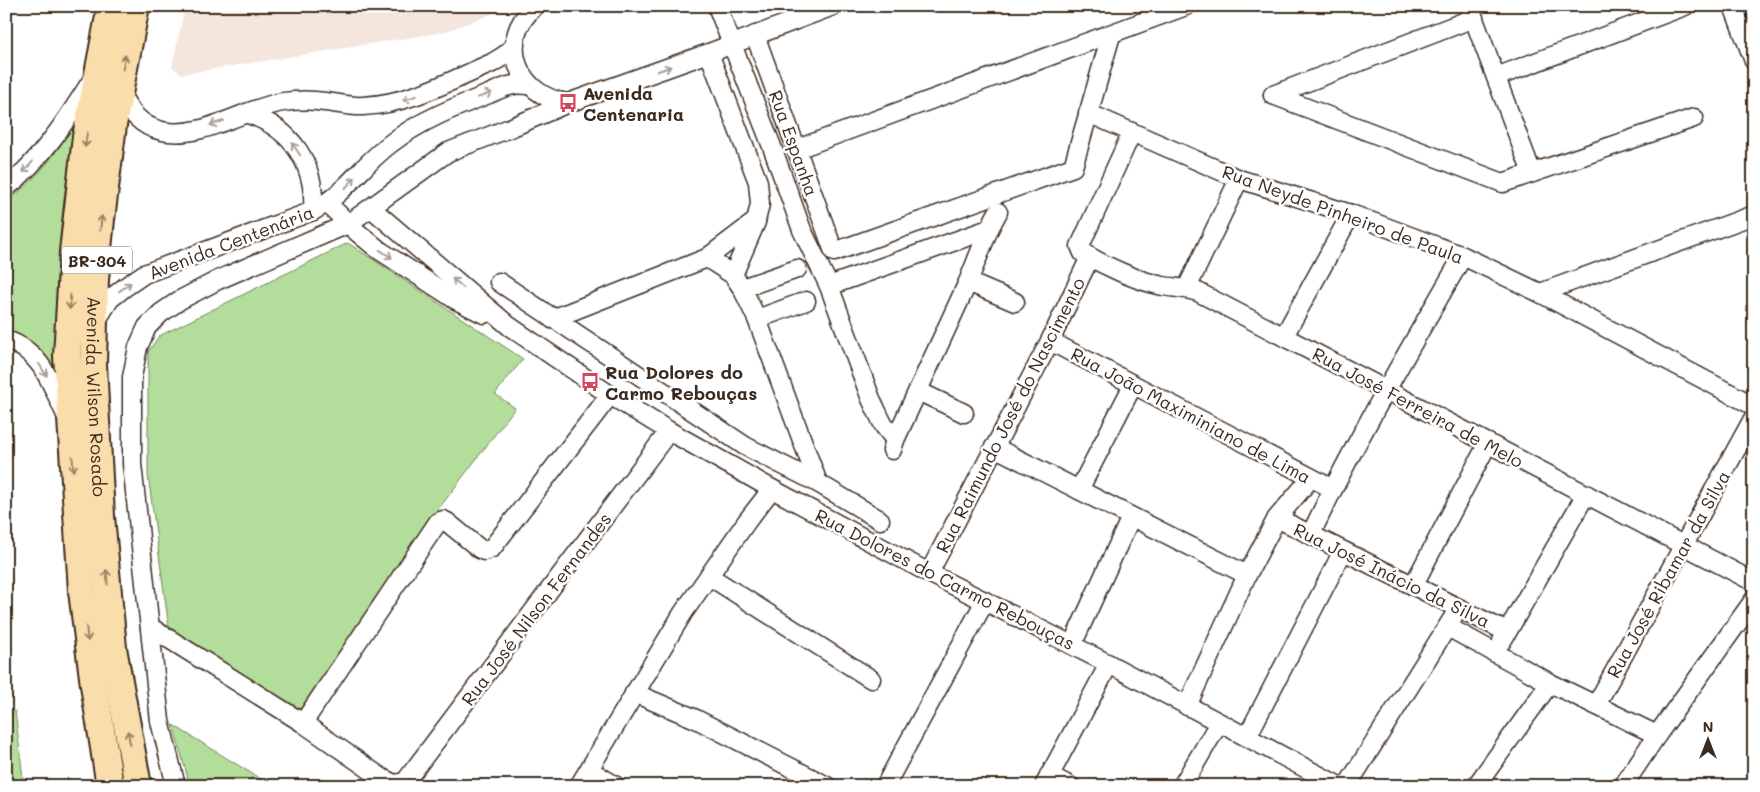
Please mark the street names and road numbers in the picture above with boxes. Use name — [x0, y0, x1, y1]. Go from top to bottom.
street label: Rua Espanha — [764, 87, 824, 199]
street label: Rua Neyde Pinheiro de Paula — [1219, 159, 1467, 269]
street label: Avenida Centenária — [145, 199, 317, 285]
road number: BR-304 — [62, 246, 132, 274]
street label: Rua Raimundo José do Nascimento — [930, 273, 1090, 557]
street label: Avenida Wilson Rosado — [81, 296, 112, 498]
street label: Rua João Maximiniano de Lima — [1067, 341, 1315, 489]
street label: Rua José Ferreira de Melo — [1308, 341, 1528, 473]
street label: Rua José Ribamar da Silva — [1601, 466, 1735, 682]
street label: Rua Dolores do Carmo Rebouças — [811, 503, 1079, 655]
street label: Rua José Nilson Fernandes — [455, 508, 617, 710]
street label: Rua José Inácio da Silva — [1290, 517, 1494, 633]

